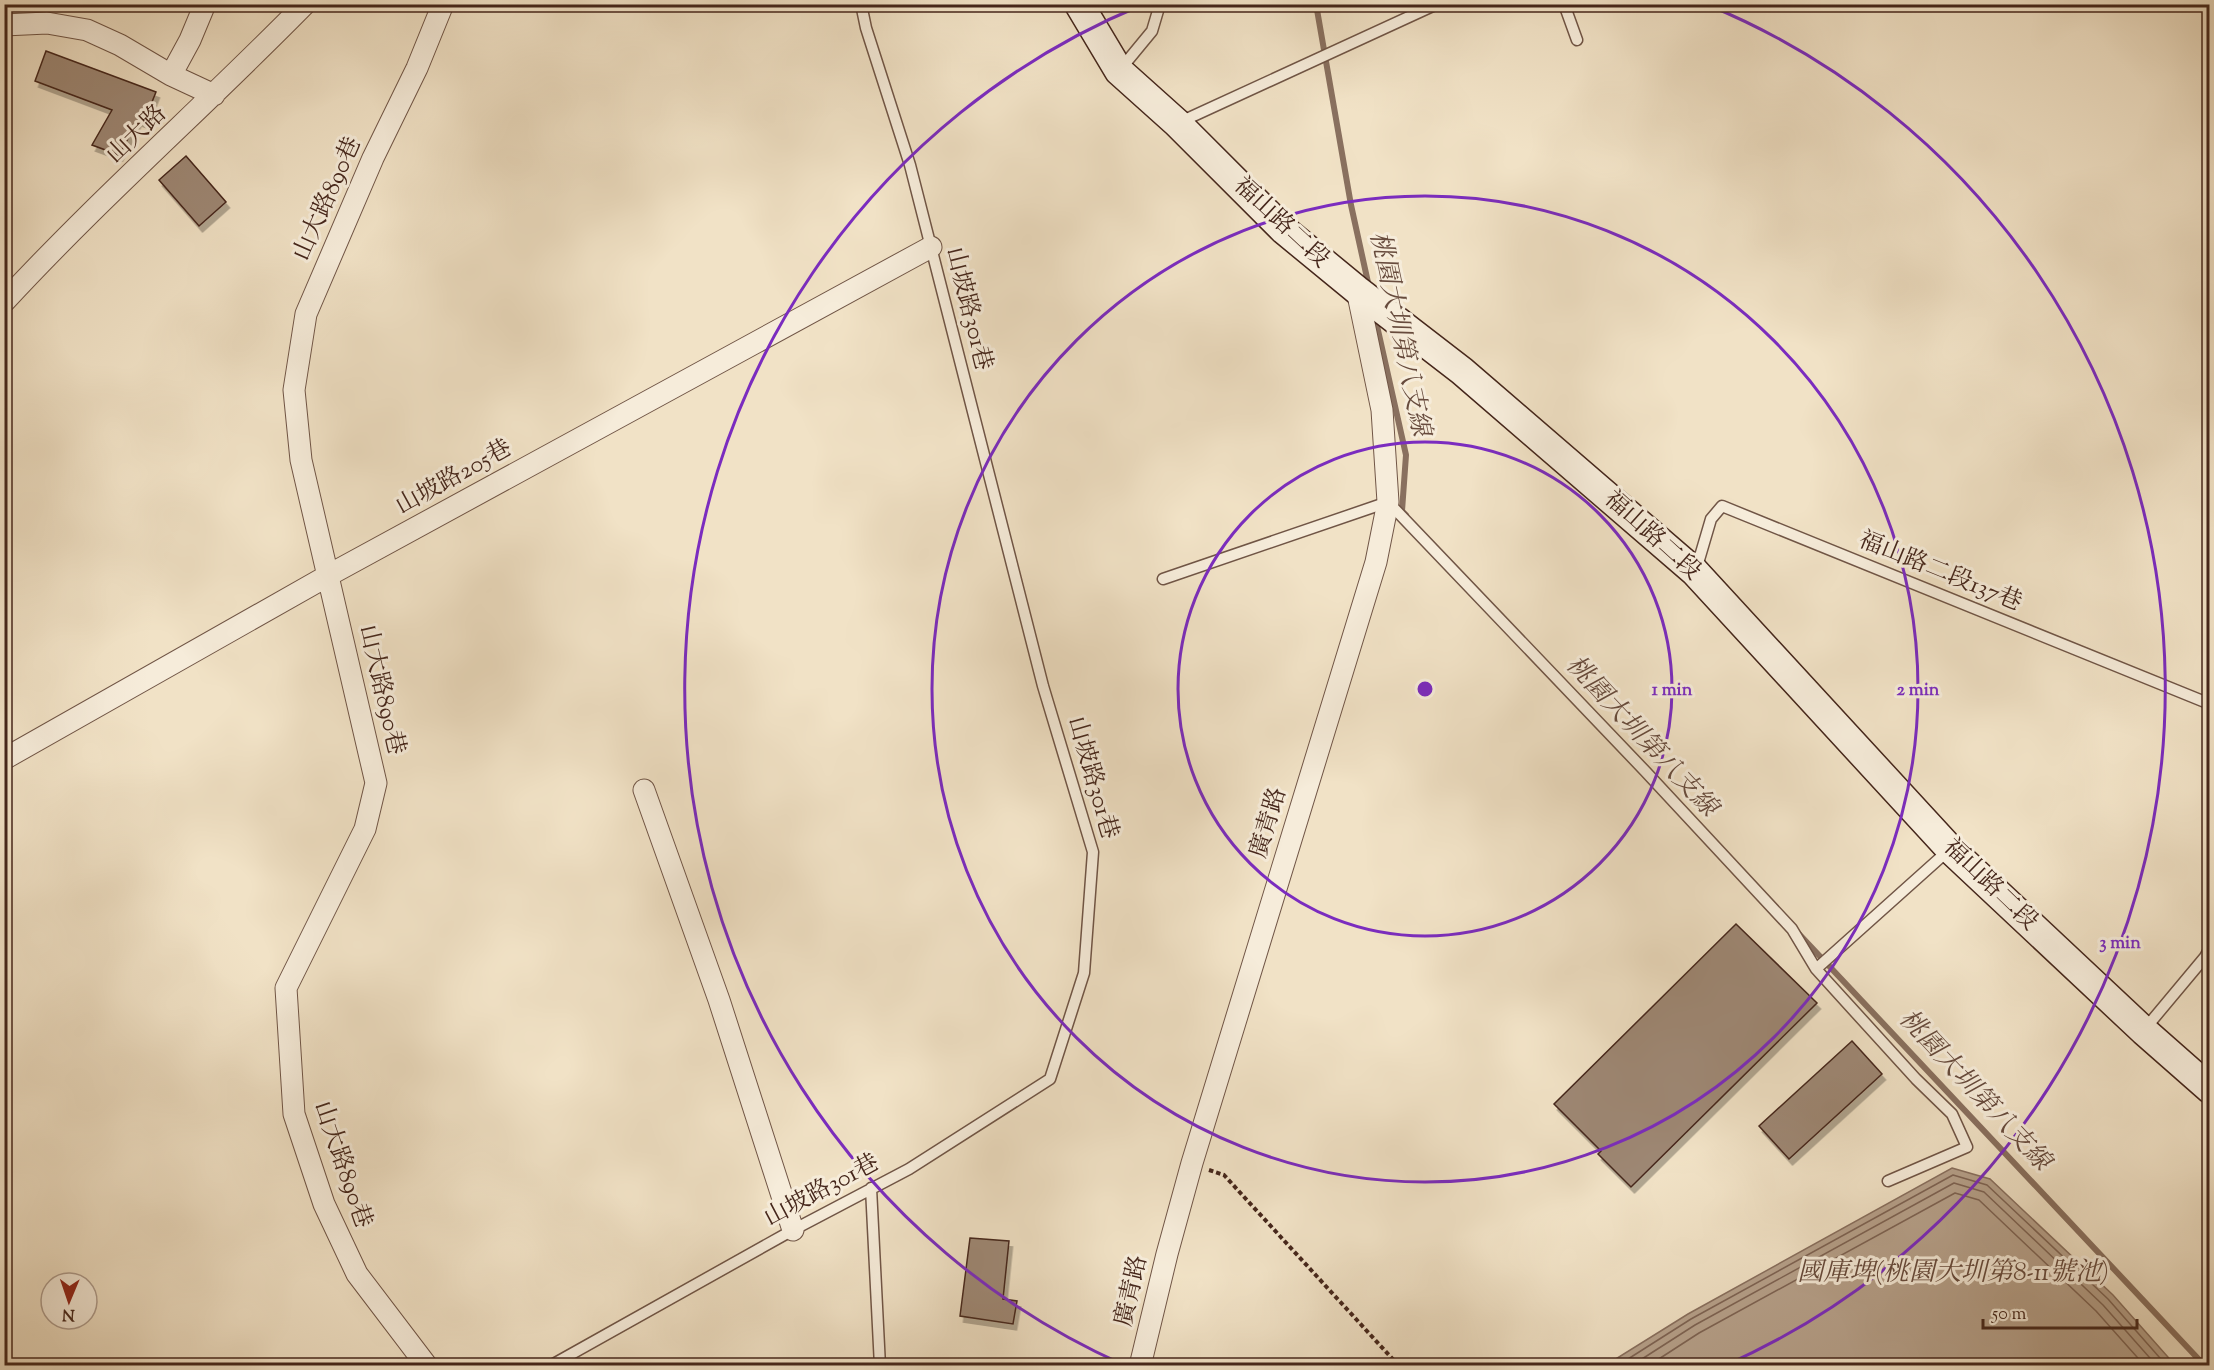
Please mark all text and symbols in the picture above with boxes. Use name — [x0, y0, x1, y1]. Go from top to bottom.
street label: 山大路 — [99, 98, 175, 172]
street label: 山大路890巷 — [286, 132, 370, 266]
street label: 福山路二段 — [1226, 170, 1336, 276]
water label: 桃園大圳第八支線 — [1359, 228, 1439, 443]
street label: 山坡路301巷 — [936, 244, 1000, 374]
street label: 山坡路205巷 — [390, 432, 518, 524]
street label: 福山路二段 — [1596, 483, 1708, 589]
street label: 福山路二段137巷 — [1853, 524, 2027, 620]
street label: 山大路890巷 — [350, 622, 412, 758]
water label: 桃園大圳第八支線 — [1557, 648, 1727, 828]
text: 1 min — [1652, 678, 1693, 704]
text: 2 min — [1897, 678, 1940, 704]
centre of rings — [1415, 679, 1435, 699]
street label: 山坡路301巷 — [1058, 713, 1126, 843]
street label: 廣青路 — [1242, 784, 1296, 862]
street label: 福山路二段 — [1935, 831, 2045, 939]
text: 3 min — [2099, 931, 2141, 957]
water label: 桃園大圳第八支線 — [1890, 1002, 2060, 1182]
street label: 山大路890巷 — [304, 1097, 380, 1233]
street label: 山坡路301巷 — [758, 1146, 886, 1236]
street label: 廣青路 — [1107, 1252, 1157, 1330]
water label: 國庫埤(桃園大圳第8-11號池) — [1797, 1255, 2109, 1292]
north arrow — [39, 1271, 99, 1331]
scale bar — [1983, 1292, 2138, 1330]
text: N — [62, 1302, 75, 1325]
text: 50 m — [1991, 1302, 2027, 1328]

